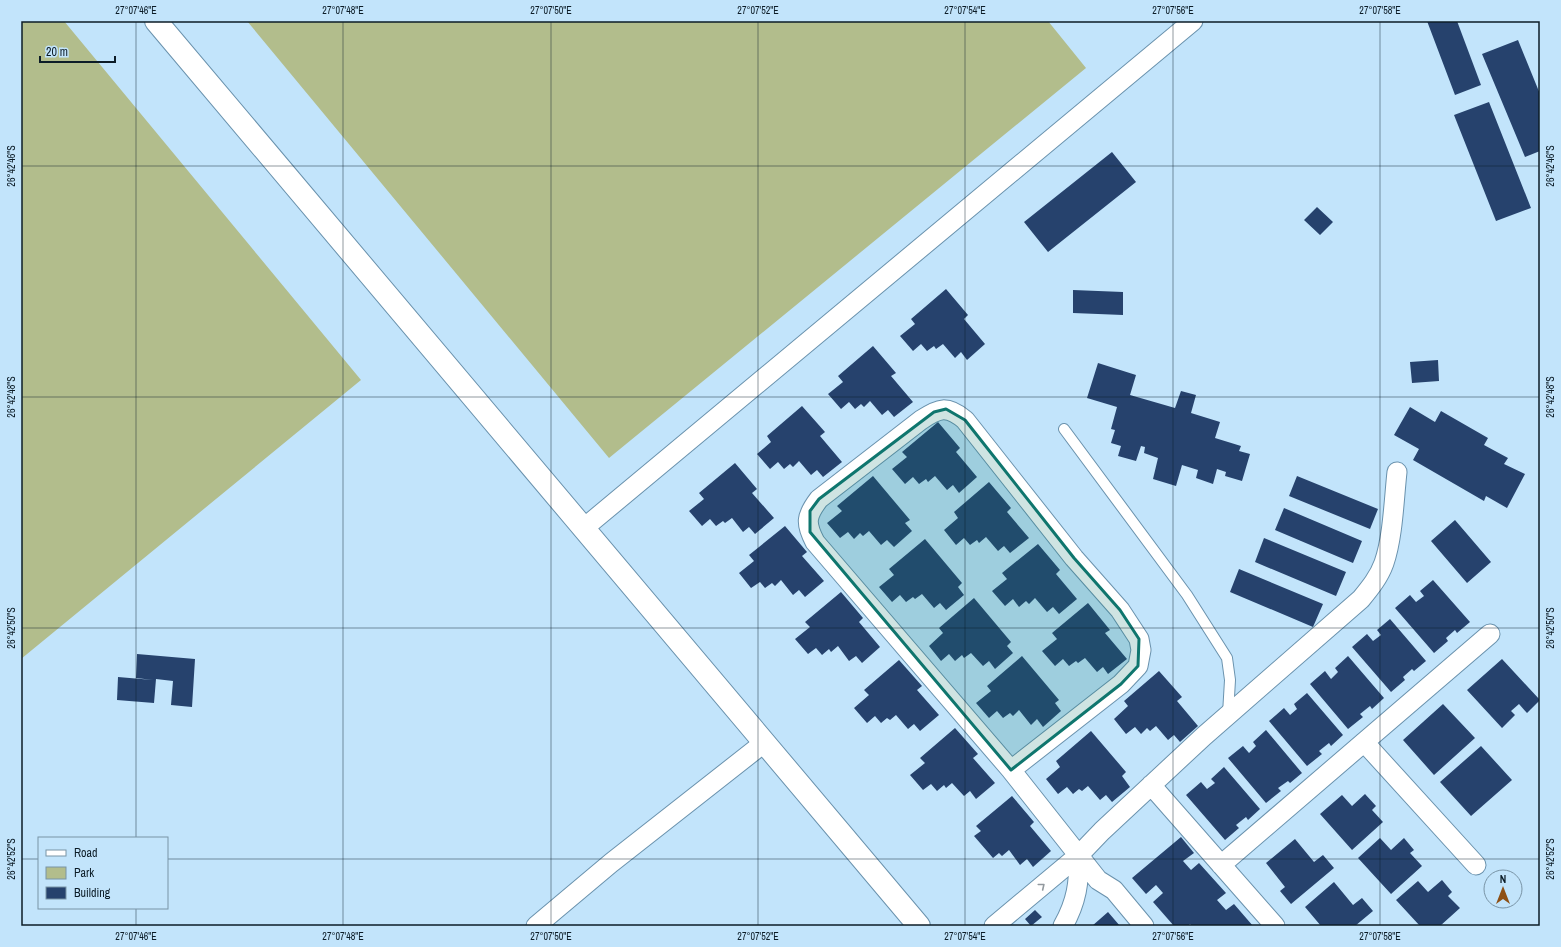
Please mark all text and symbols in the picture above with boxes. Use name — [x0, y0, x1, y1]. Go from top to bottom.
text: 27°07'46"E — [115, 4, 157, 17]
text: 27°07'48"E — [322, 4, 364, 17]
text: 27°07'50"E — [530, 4, 572, 17]
text: 27°07'52"E — [737, 4, 779, 17]
text: 27°07'54"E — [944, 4, 986, 17]
text: 27°07'56"E — [1152, 4, 1194, 17]
text: 27°07'58"E — [1359, 4, 1401, 17]
scale bar — [40, 38, 115, 64]
text: 20 m — [46, 44, 68, 60]
text: 26°42'46"S — [5, 145, 18, 187]
text: 26°42'46"S — [1544, 145, 1557, 187]
text: 26°42'48"S — [5, 376, 18, 418]
text: 26°42'48"S — [1544, 376, 1557, 418]
text: 26°42'50"S — [5, 607, 18, 649]
text: 26°42'50"S — [1544, 607, 1557, 649]
legend — [38, 837, 168, 909]
text: 26°42'52"S — [5, 838, 18, 880]
text: 26°42'52"S — [1544, 838, 1557, 880]
text: Road — [74, 845, 98, 861]
text: Park — [74, 865, 94, 881]
north arrow — [1483, 869, 1523, 909]
text: N — [1500, 872, 1506, 886]
one-way arrow — [1037, 884, 1045, 891]
text: Building — [74, 885, 111, 901]
text: 27°07'46"E — [115, 930, 157, 943]
text: 27°07'48"E — [322, 930, 364, 943]
text: 27°07'50"E — [530, 930, 572, 943]
text: 27°07'52"E — [737, 930, 779, 943]
text: 27°07'54"E — [944, 930, 986, 943]
text: 27°07'56"E — [1152, 930, 1194, 943]
text: 27°07'58"E — [1359, 930, 1401, 943]

